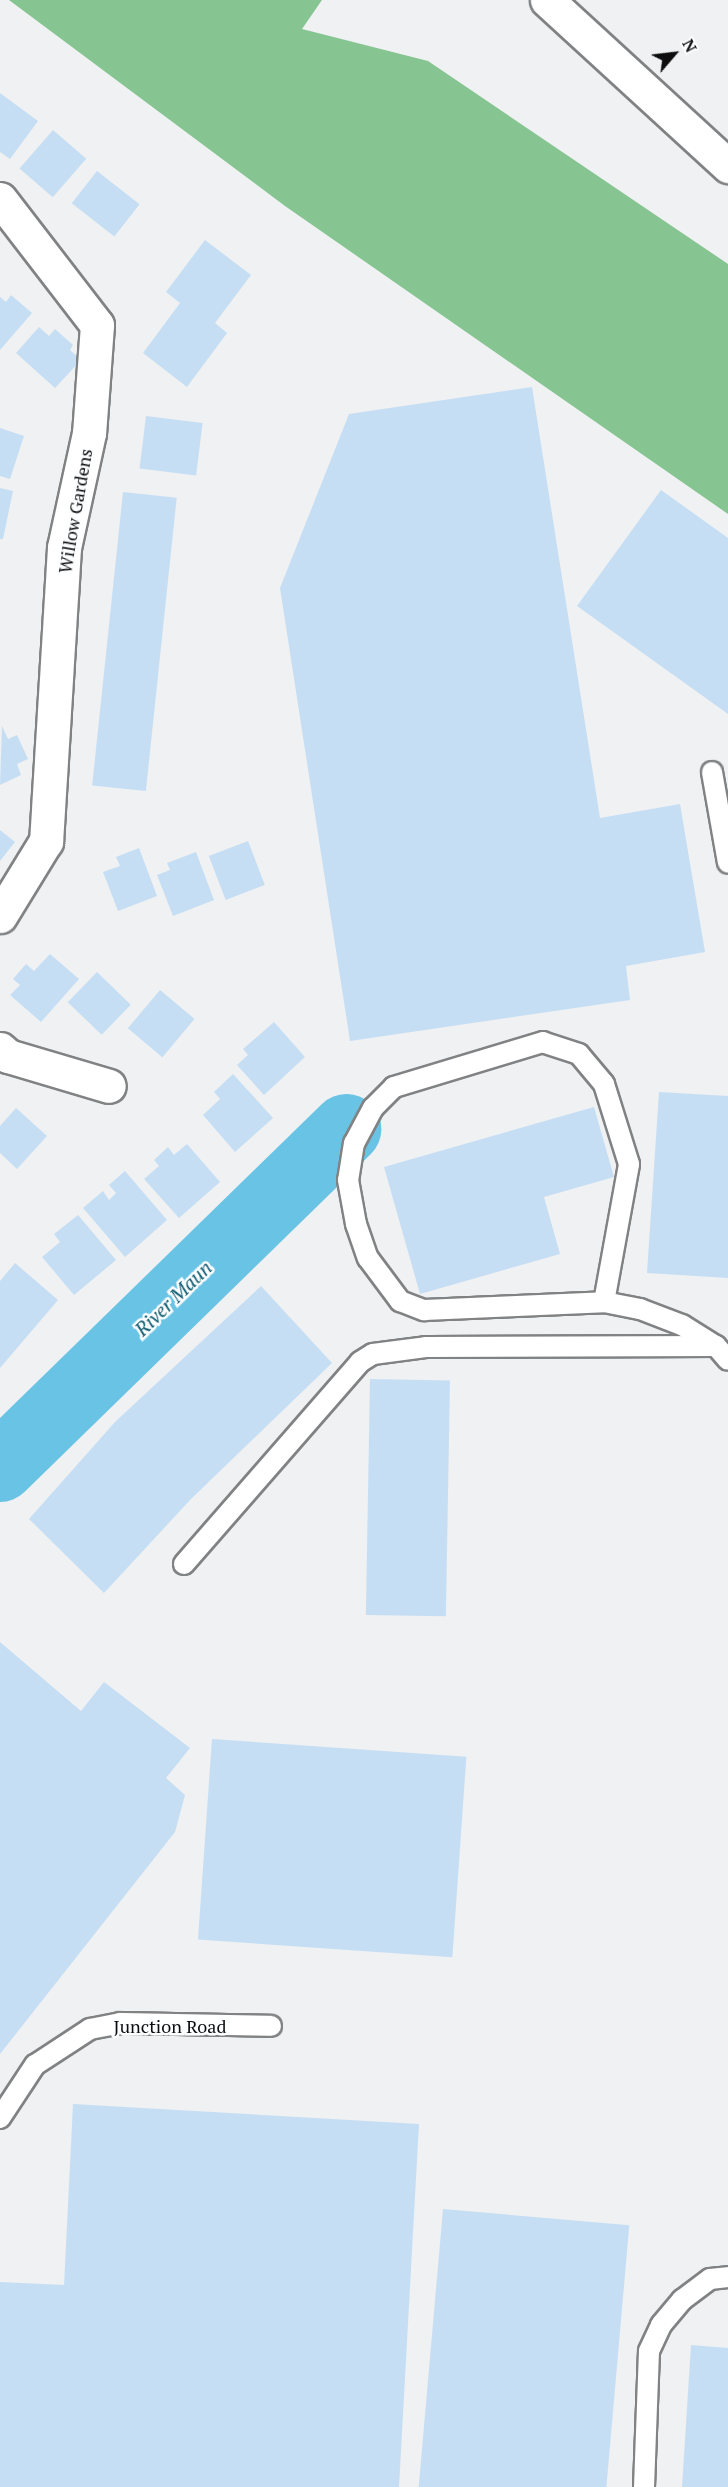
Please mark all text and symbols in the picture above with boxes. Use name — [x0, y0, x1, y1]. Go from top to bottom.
north arrow — [644, 24, 704, 84]
text: N — [677, 35, 702, 56]
street label: Willow Gardens — [53, 447, 97, 575]
water label: River Maun — [129, 1255, 217, 1341]
street label: Junction Road — [114, 2015, 226, 2037]

